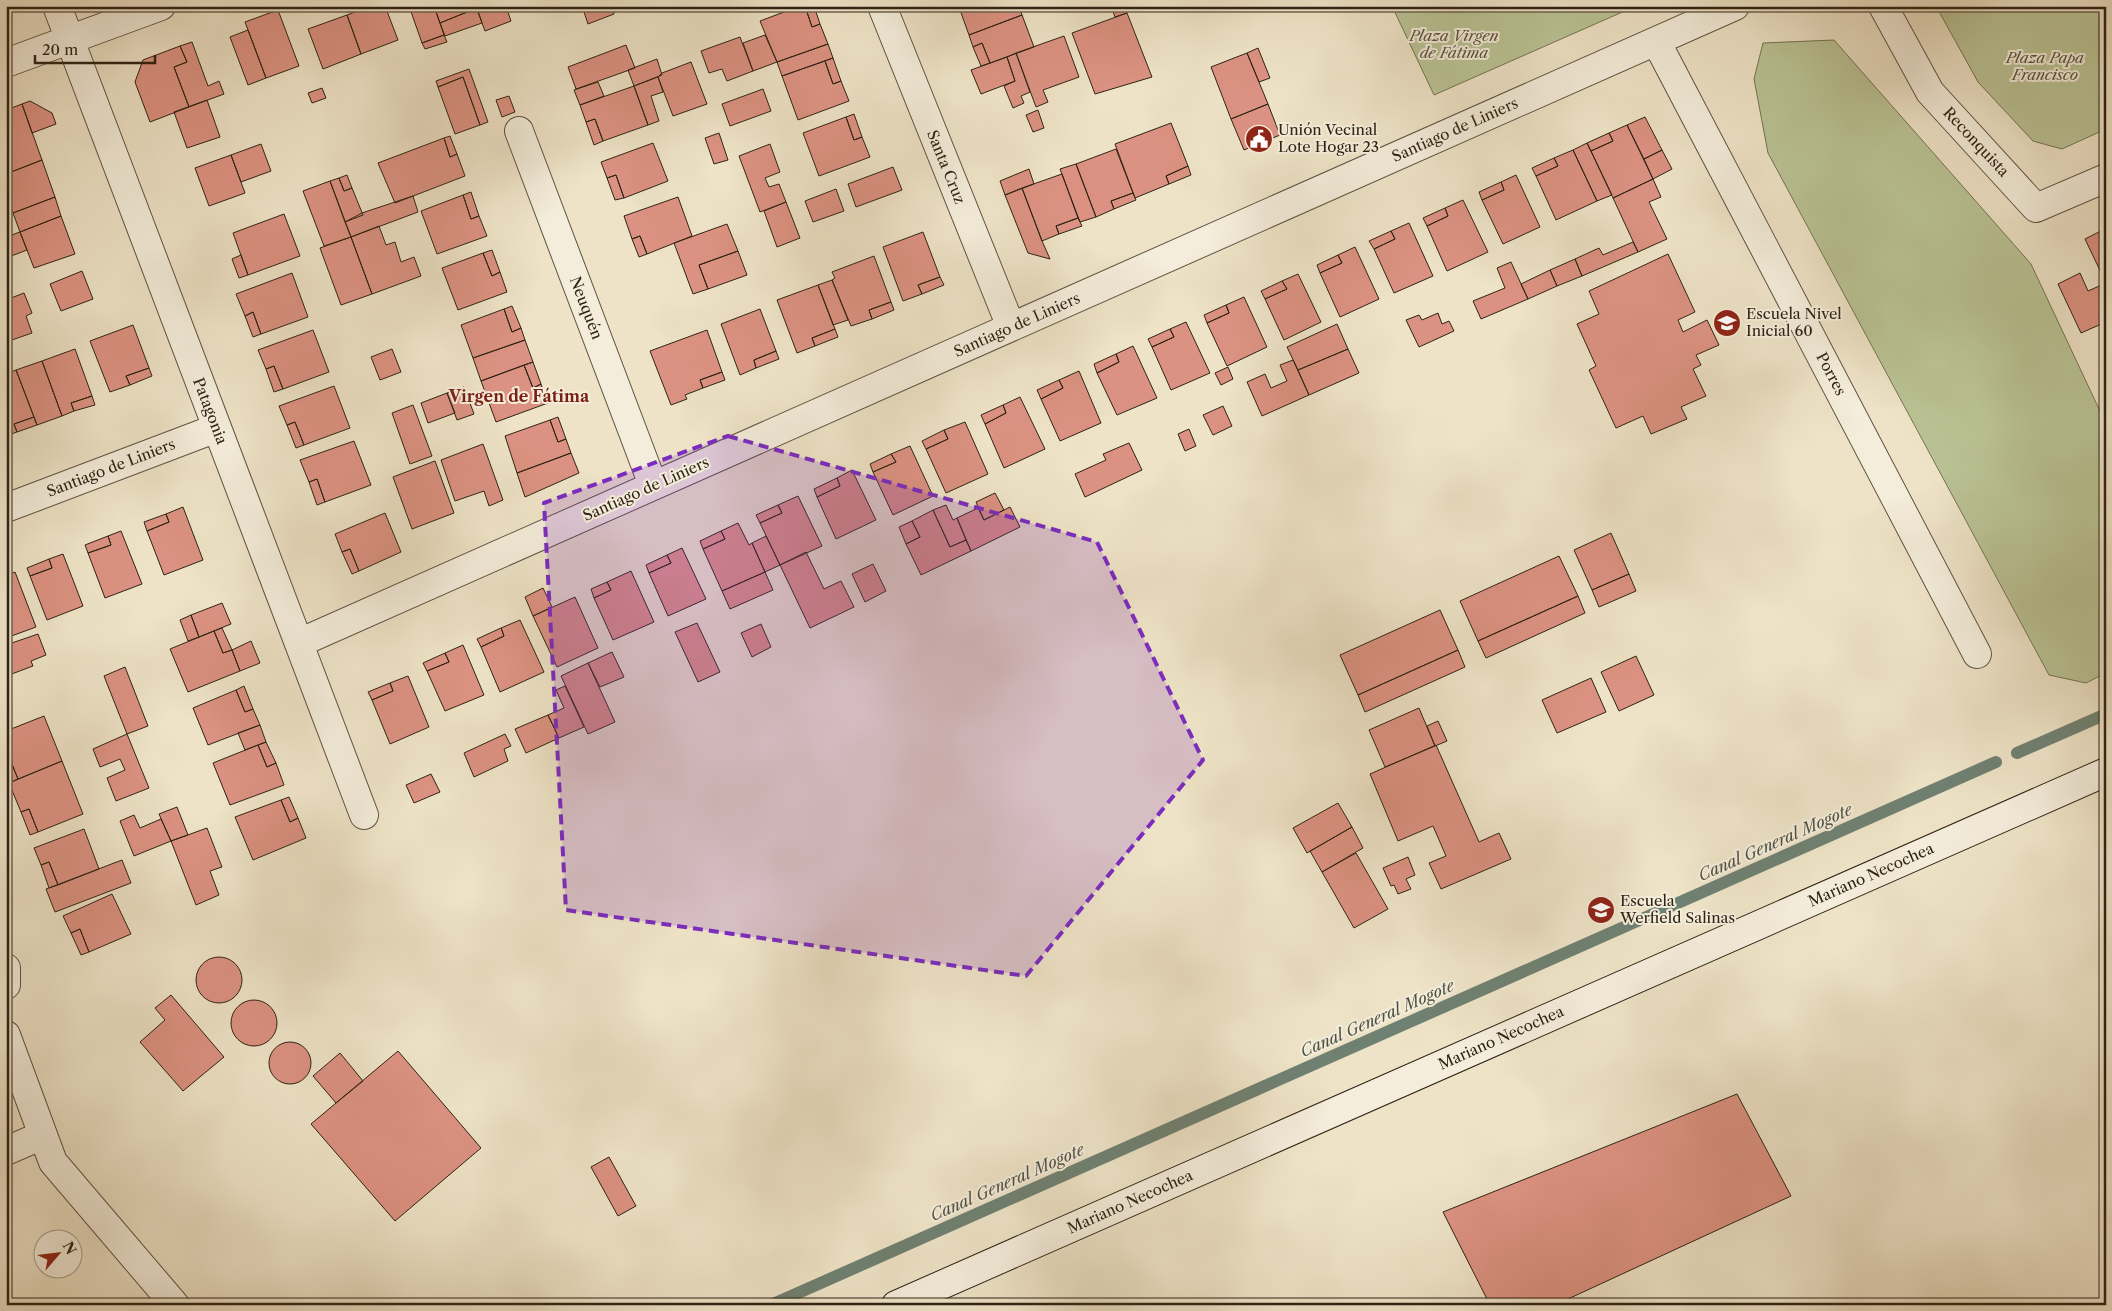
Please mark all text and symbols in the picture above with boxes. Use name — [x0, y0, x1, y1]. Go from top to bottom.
park label: Plaza Virgen de Fátima — [1408, 26, 1499, 62]
scale bar — [35, 32, 155, 64]
text: 20 m — [42, 40, 78, 59]
park label: Plaza Papa Francisco — [2005, 48, 2084, 84]
street label: Santiago de Liniers — [1389, 93, 1521, 166]
street label: Reconquista — [1939, 103, 2013, 180]
place label: Unión Vecinal Lote Hogar 23 — [1278, 120, 1379, 156]
public building icon: Unión Vecinal Lote Hogar 23 — [1244, 124, 1274, 154]
street label: Santa Cruz — [923, 127, 970, 207]
street label: Neuquén — [566, 274, 607, 342]
street label: Santiago de Liniers — [951, 288, 1083, 361]
place label: Escuela Nivel Inicial 60 — [1746, 304, 1842, 340]
school or university icon: Escuela Nivel Inicial 60 — [1712, 308, 1742, 338]
street label: Porres — [1812, 349, 1851, 399]
street label: Patagonia — [189, 375, 232, 447]
district label: Virgen de Fátima — [448, 386, 590, 406]
street label: Santiago de Liniers — [44, 434, 178, 501]
street label: Santiago de Liniers — [580, 452, 712, 525]
water label: Canal General Mogote — [1695, 798, 1856, 885]
street label: Mariano Necochea — [1805, 838, 1937, 911]
place label: Escuela Werfield Salinas — [1619, 891, 1735, 927]
school or university icon: Escuela Werfield Salinas — [1586, 895, 1616, 925]
water label: Canal General Mogote — [1297, 974, 1458, 1061]
street label: Mariano Necochea — [1435, 1001, 1567, 1074]
water label: Canal General Mogote — [927, 1138, 1088, 1225]
street label: Mariano Necochea — [1064, 1165, 1196, 1238]
north arrow — [32, 1228, 82, 1278]
text: N — [59, 1238, 80, 1257]

